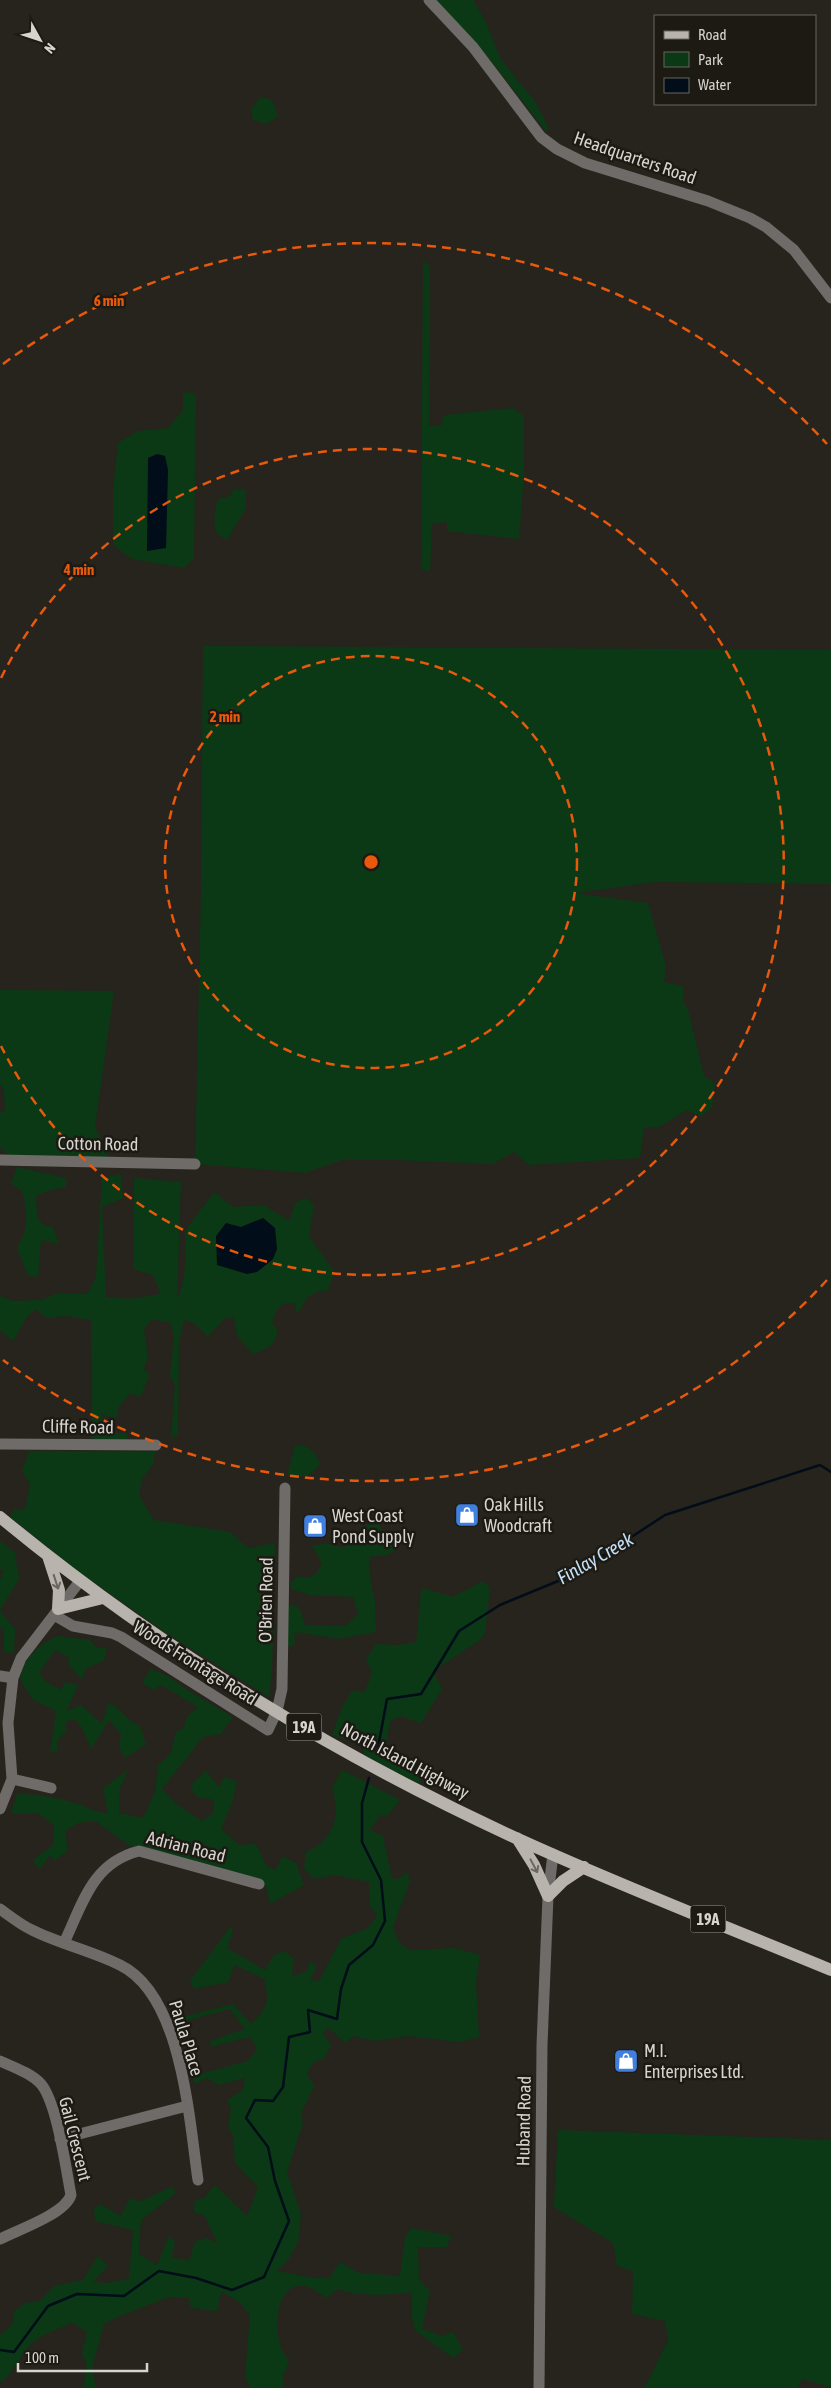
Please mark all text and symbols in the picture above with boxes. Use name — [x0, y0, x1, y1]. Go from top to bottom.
north arrow — [15, 15, 65, 65]
legend — [654, 15, 816, 105]
text: Road — [698, 26, 727, 43]
text: N — [41, 40, 59, 57]
text: Park — [698, 51, 723, 68]
text: Water — [698, 76, 731, 93]
street label: Headquarters Road — [571, 127, 699, 188]
text: 6 min — [94, 292, 124, 309]
text: 4 min — [63, 561, 94, 578]
text: 2 min — [210, 708, 240, 725]
centre of rings — [362, 853, 380, 871]
street label: Cotton Road — [57, 1132, 139, 1155]
street label: Cliffe Road — [42, 1415, 114, 1438]
place label: Oak Hills Woodcraft — [484, 1494, 552, 1536]
shop icon: Oak Hills Woodcraft — [454, 1502, 480, 1528]
place label: West Coast Pond Supply — [332, 1505, 414, 1547]
shop icon: West Coast Pond Supply — [302, 1513, 328, 1539]
water label: Finlay Creek — [553, 1527, 637, 1589]
street label: O'Brien Road — [254, 1557, 277, 1643]
one-way arrow — [52, 1574, 61, 1589]
street label: Woods Frontage Road — [129, 1616, 261, 1709]
road number: 19A — [286, 1714, 322, 1740]
street label: North Island Highway — [338, 1718, 473, 1803]
street label: Adrian Road — [144, 1827, 228, 1866]
one-way arrow — [529, 1859, 539, 1874]
road number: 19A — [690, 1906, 726, 1932]
street label: Paula Place — [165, 1998, 208, 2078]
place label: M.I. Enterprises Ltd. — [644, 2040, 744, 2082]
shop icon: M.I. Enterprises Ltd. — [613, 2048, 639, 2074]
street label: Huband Road — [512, 2076, 535, 2166]
street label: Gail Crescent — [55, 2095, 96, 2183]
scale bar — [18, 2340, 146, 2372]
text: 100 m — [25, 2349, 59, 2366]

